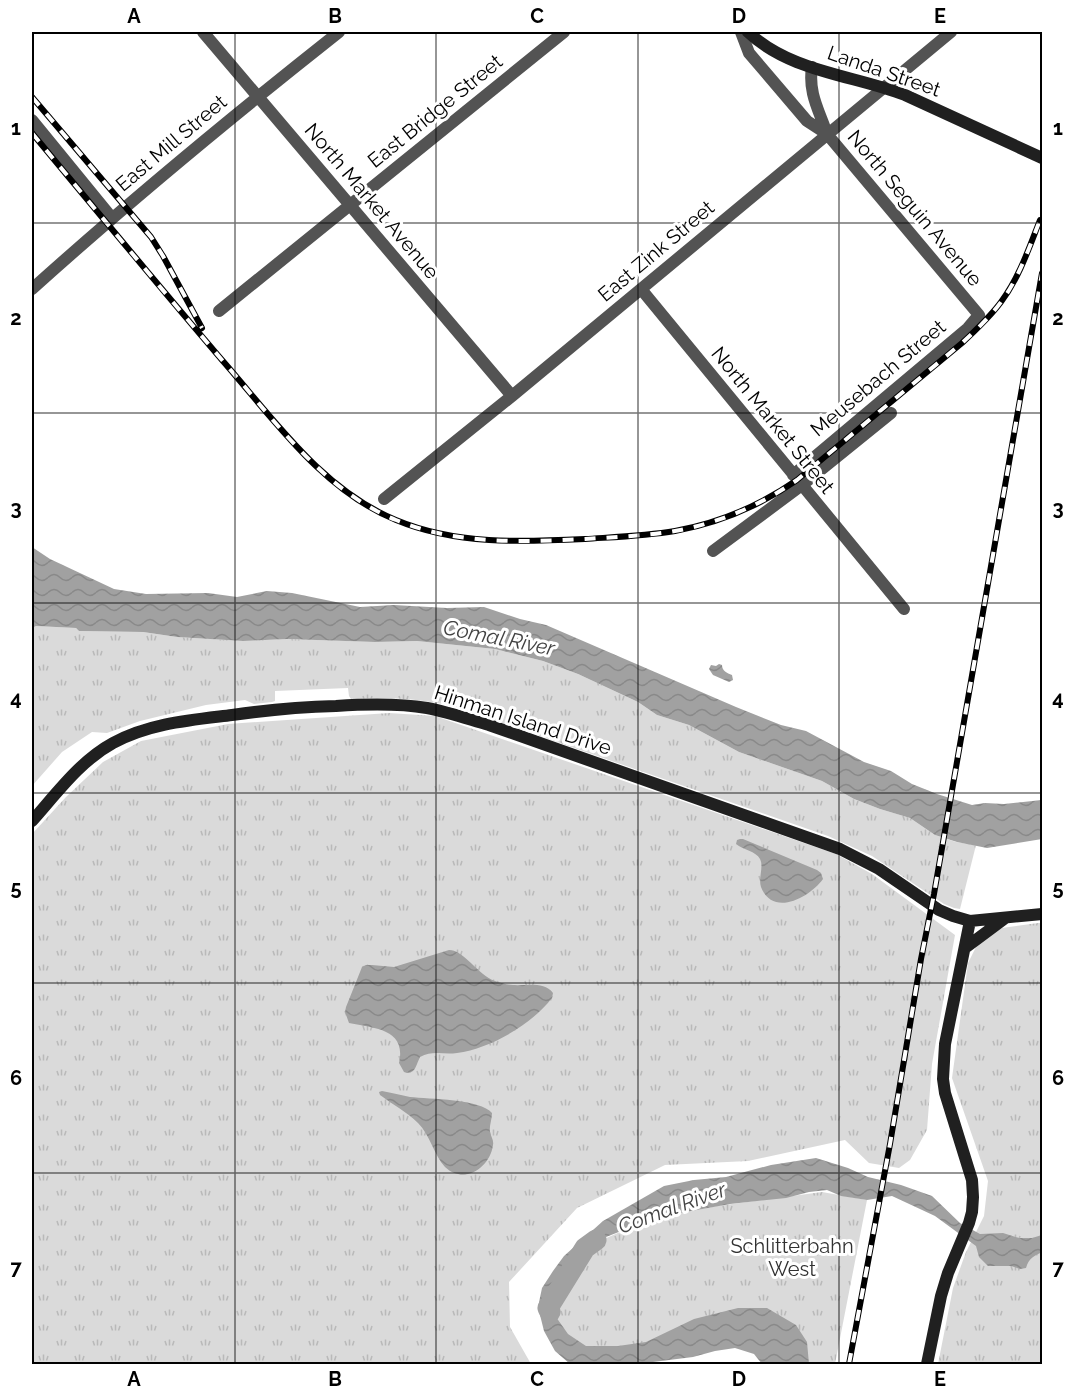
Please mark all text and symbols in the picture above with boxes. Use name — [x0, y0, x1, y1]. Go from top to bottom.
text: A — [127, 4, 141, 28]
text: B — [328, 4, 342, 28]
text: C — [530, 4, 544, 28]
text: D — [732, 4, 746, 28]
text: E — [934, 4, 946, 28]
street label: Landa Street — [824, 40, 944, 102]
street label: East Bridge Street — [363, 49, 507, 173]
street label: East Mill Street — [111, 90, 231, 196]
text: 1 — [11, 116, 21, 140]
text: 1 — [1053, 116, 1063, 140]
street label: North Market Avenue — [300, 118, 444, 284]
street label: North Seguin Avenue — [843, 125, 987, 291]
street label: East Zink Street — [593, 195, 719, 307]
text: 2 — [10, 306, 22, 330]
text: 2 — [1052, 306, 1064, 330]
street label: Meusebach Street — [806, 314, 951, 441]
street label: North Market Street — [706, 342, 840, 498]
text: 3 — [10, 496, 22, 520]
text: 3 — [1052, 496, 1064, 520]
water label: Comal River — [441, 614, 558, 661]
street label: Hinman Island Drive — [432, 680, 615, 760]
text: 4 — [10, 686, 22, 710]
text: 4 — [1052, 686, 1064, 710]
text: 5 — [10, 876, 22, 900]
text: 5 — [1052, 876, 1064, 900]
text: 6 — [10, 1066, 22, 1090]
text: 6 — [1052, 1066, 1064, 1090]
water label: Comal River — [614, 1176, 730, 1239]
park label: Schlitterbahn West — [730, 1234, 854, 1281]
text: 7 — [10, 1256, 22, 1280]
text: 7 — [1052, 1256, 1064, 1280]
text: A — [127, 1367, 141, 1391]
text: B — [328, 1367, 342, 1391]
text: C — [530, 1367, 544, 1391]
text: D — [732, 1367, 746, 1391]
text: E — [934, 1367, 946, 1391]

